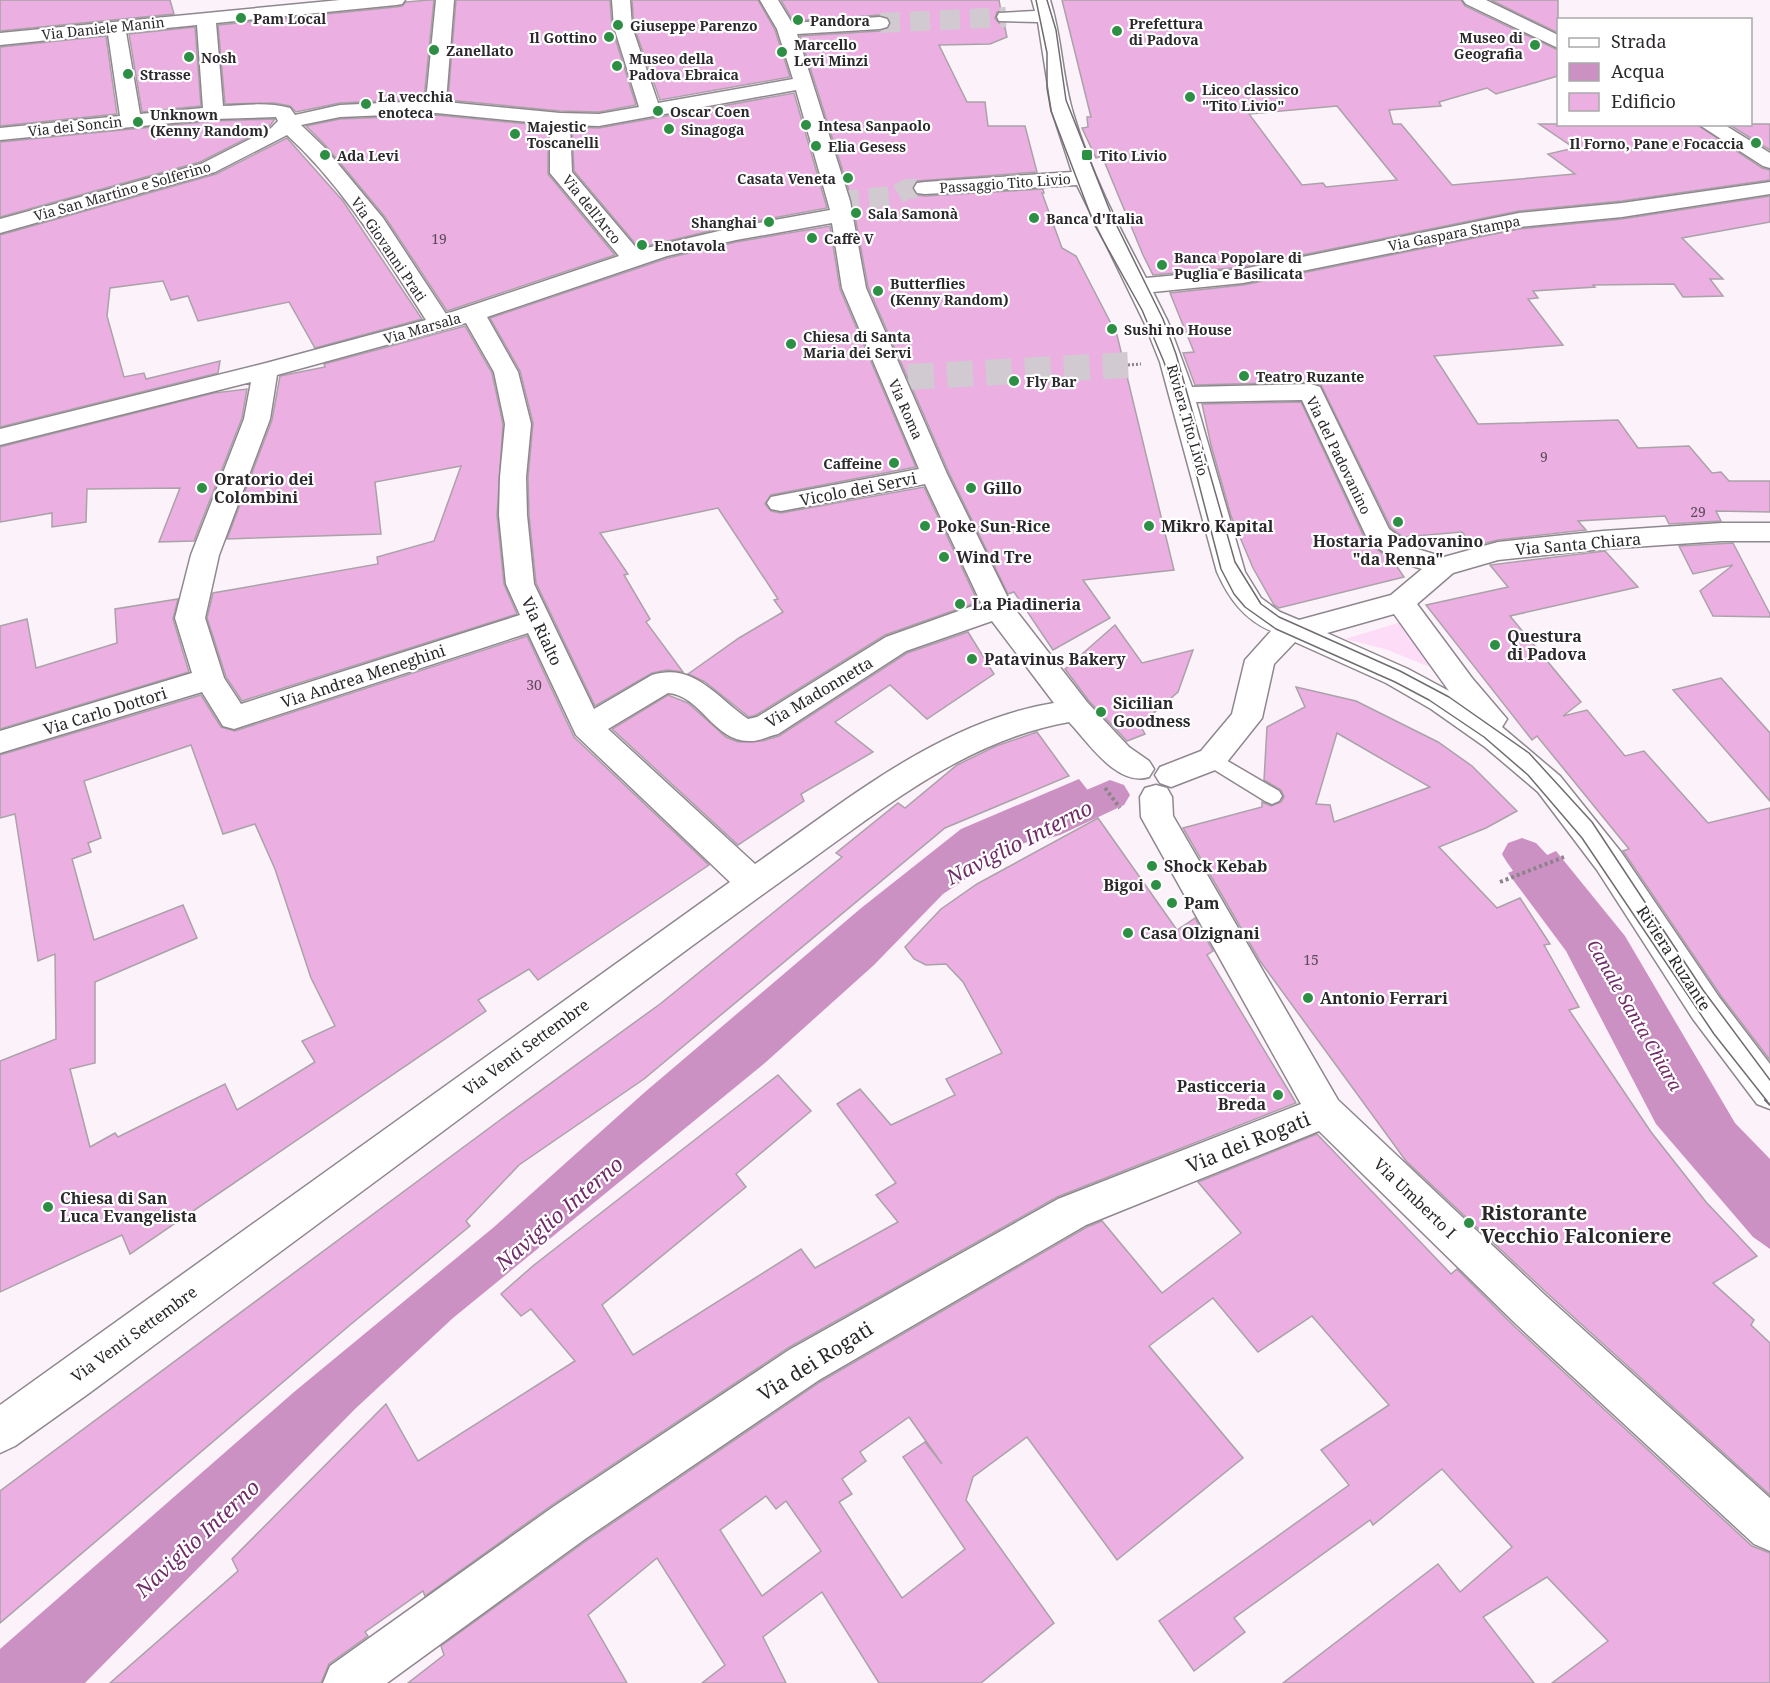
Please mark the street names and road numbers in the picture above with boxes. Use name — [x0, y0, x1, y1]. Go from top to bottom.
street label: Via Daniele Manin — [41, 12, 165, 44]
street label: Via dei Soncin — [27, 112, 123, 140]
street label: Via San Martino e Solferino — [31, 157, 213, 225]
street label: Passaggio Tito Livio — [939, 169, 1071, 197]
street label: Via dell'Arco — [558, 171, 626, 247]
street label: Via Giovanni Prati — [347, 193, 431, 305]
street label: Via Gaspara Stampa — [1386, 211, 1522, 255]
street label: Via Marsala — [381, 308, 463, 348]
street label: Riviera Tito Livio — [1163, 362, 1213, 478]
street label: Via Roma — [884, 376, 928, 442]
street label: Via del Padovanino — [1302, 393, 1376, 517]
street label: Vicolo dei Servi — [798, 467, 918, 511]
street label: Via Santa Chiara — [1514, 528, 1642, 560]
street label: Via Rialto — [516, 593, 568, 669]
street label: Via Andrea Meneghini — [278, 639, 448, 713]
street label: Via Madonnetta — [761, 651, 877, 733]
street label: Via Carlo Dottori — [41, 682, 169, 740]
street label: Riviera Ruzante — [1632, 901, 1716, 1015]
street label: Via Venti Settembre — [459, 994, 593, 1100]
street label: Via dei Rogati — [1182, 1105, 1314, 1179]
street label: Via Umberto I — [1369, 1153, 1461, 1243]
street label: Via Venti Settembre — [67, 1281, 201, 1387]
street label: Via dei Rogati — [752, 1315, 878, 1407]

